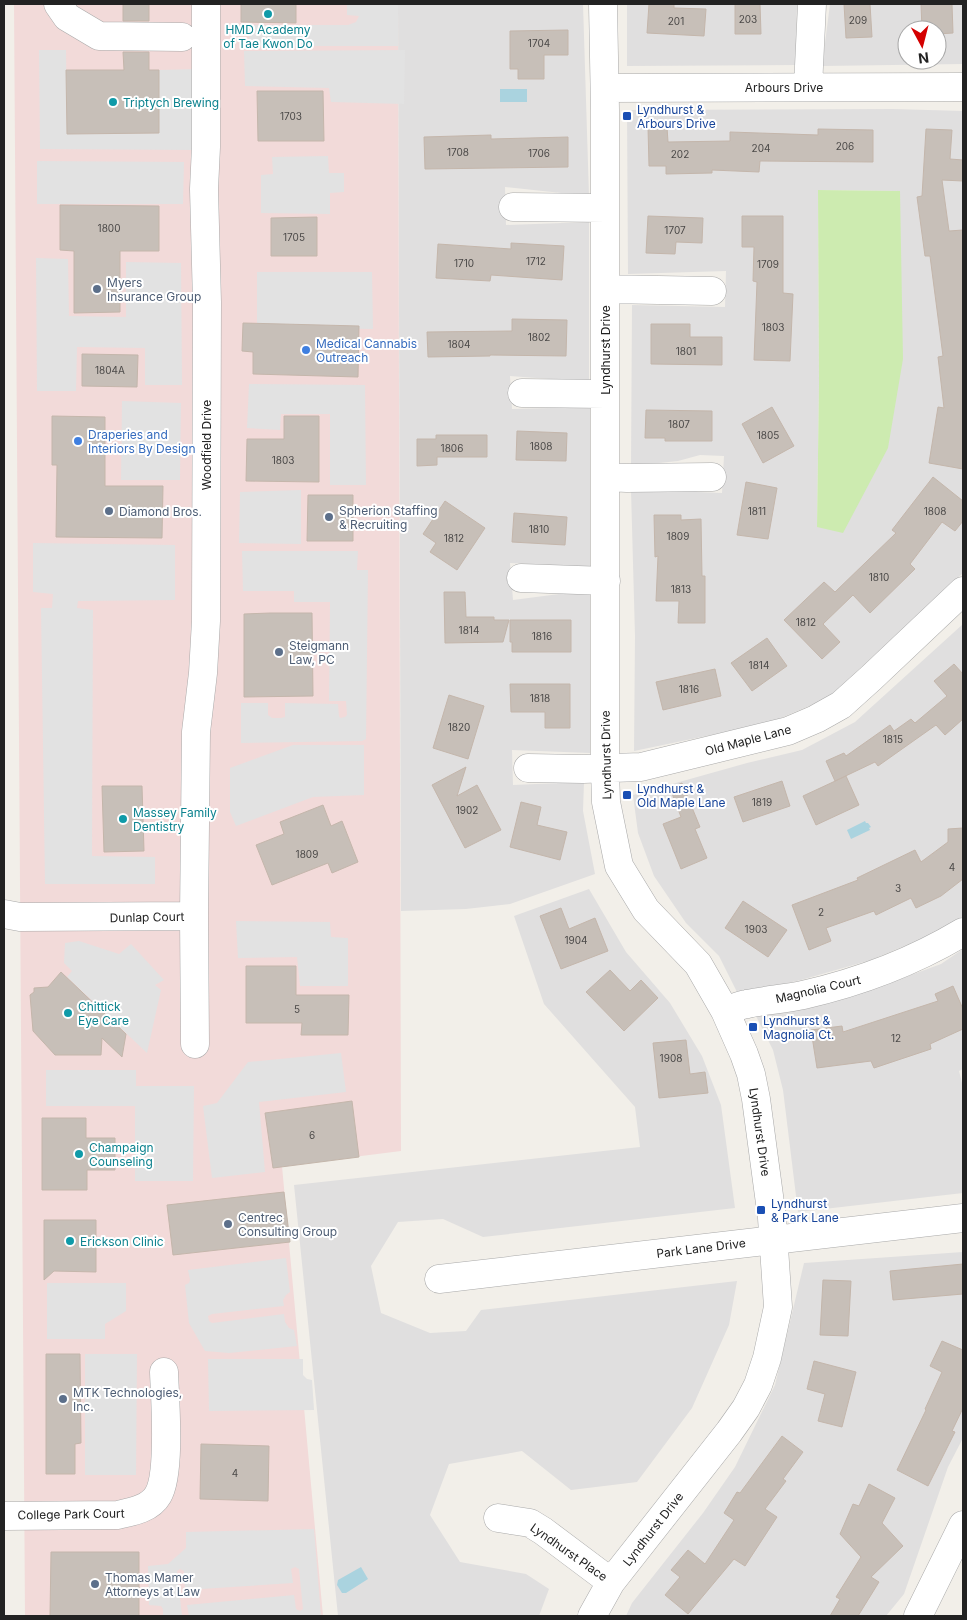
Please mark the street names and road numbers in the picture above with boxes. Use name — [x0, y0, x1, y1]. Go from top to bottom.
street label: Arbours Drive — [745, 80, 823, 95]
street label: Lyndhurst Drive — [598, 305, 613, 395]
street label: Woodfield Drive — [199, 400, 214, 490]
street label: Lyndhurst Drive — [598, 710, 614, 800]
street label: Old Maple Lane — [703, 721, 793, 759]
street label: Dunlap Court — [109, 909, 185, 925]
street label: Magnolia Court — [774, 972, 862, 1006]
street label: Lyndhurst Drive — [746, 1087, 774, 1177]
street label: Park Lane Drive — [655, 1235, 747, 1261]
street label: Lyndhurst Drive — [620, 1489, 686, 1569]
street label: College Park Court — [17, 1506, 125, 1522]
street label: Lyndhurst Place — [528, 1520, 610, 1584]

